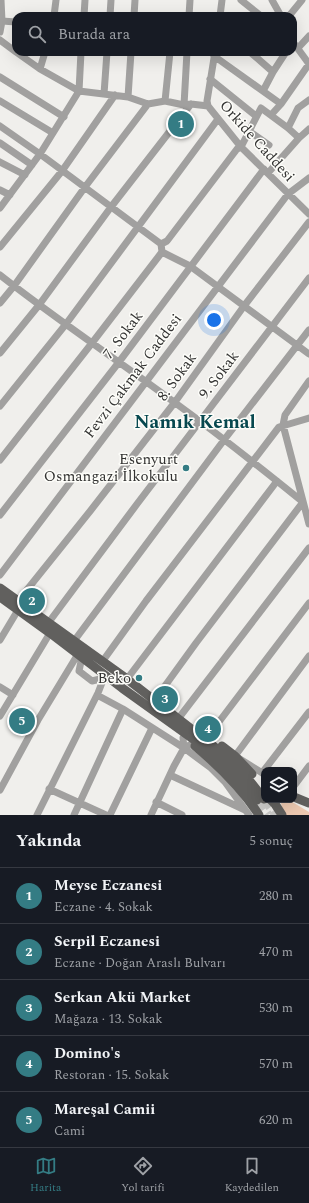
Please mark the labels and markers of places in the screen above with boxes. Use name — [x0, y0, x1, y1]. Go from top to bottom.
pin: 1 — [168, 109, 194, 139]
place label: Esenyurt Osmangazi İlkokulu — [44, 448, 178, 488]
marker: Esenyurt Osmangazi İlkokulu — [181, 463, 191, 473]
pin: 2 — [19, 586, 45, 616]
place label: Beko — [98, 667, 131, 690]
marker: Beko — [134, 673, 144, 683]
pin: 3 — [152, 684, 178, 714]
pin: 5 — [9, 706, 35, 736]
pin: 4 — [195, 714, 221, 744]

